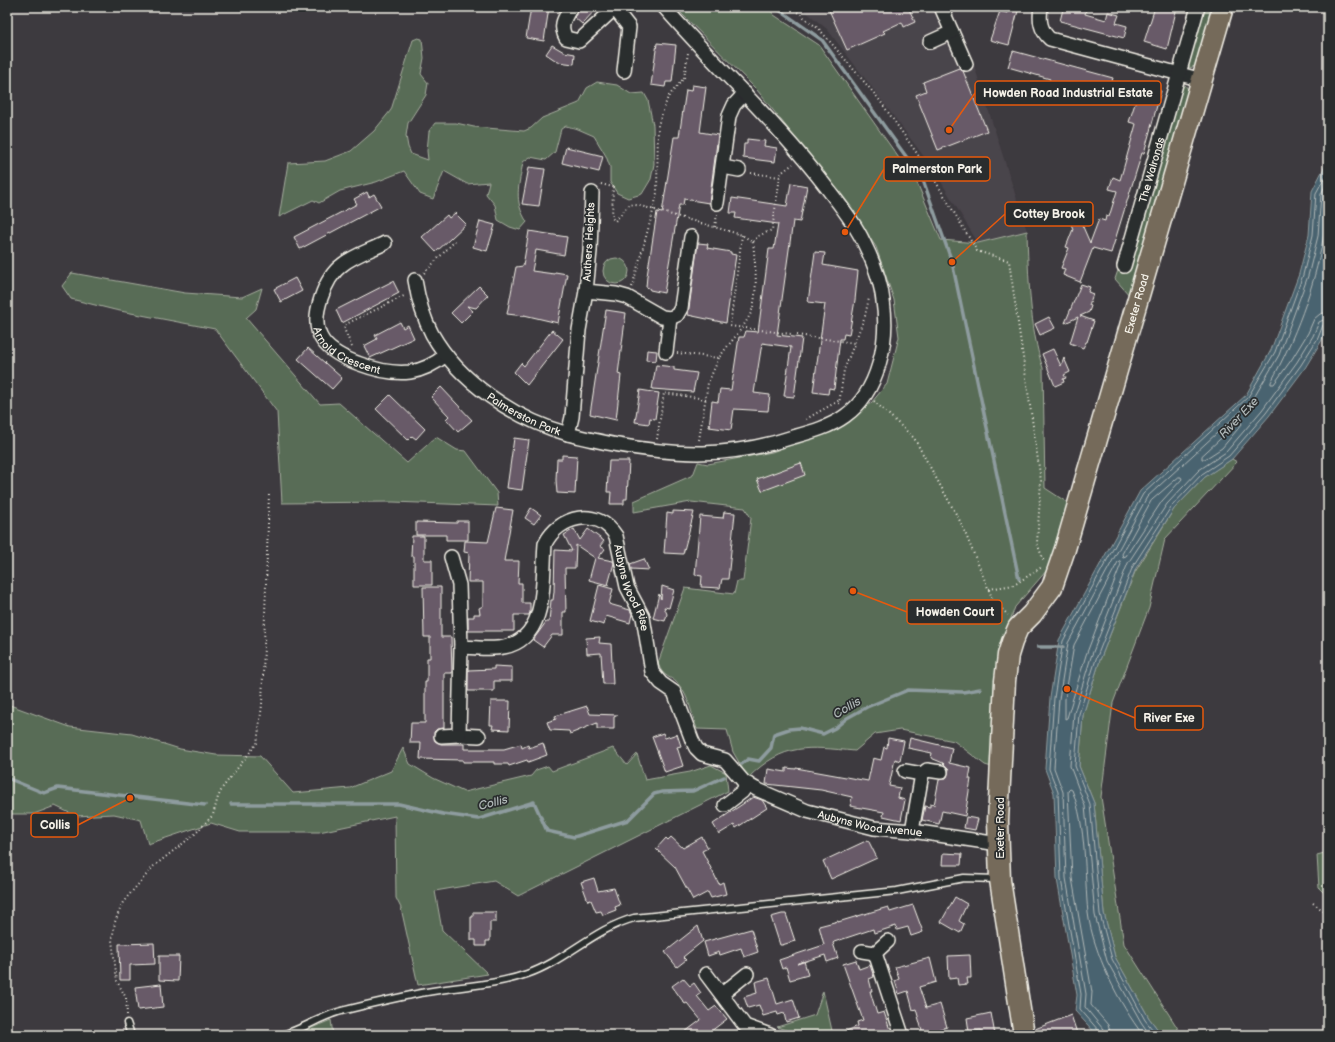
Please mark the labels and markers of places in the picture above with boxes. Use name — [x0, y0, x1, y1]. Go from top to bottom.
callout: Howden Road Industrial Estate — [975, 81, 1161, 105]
callout: Palmerston Park — [884, 157, 990, 181]
callout: Cottey Brook — [1005, 202, 1093, 226]
callout: Howden Court — [907, 600, 1002, 624]
callout: River Exe — [1135, 706, 1203, 730]
callout: Collis — [31, 813, 78, 837]

